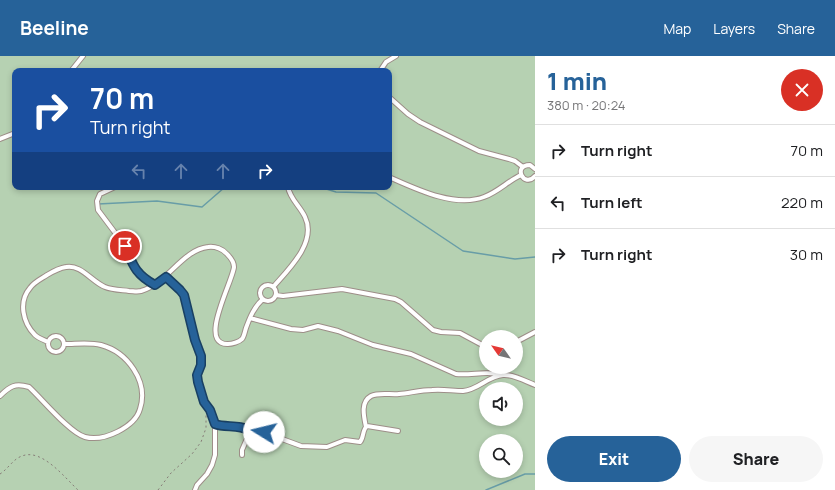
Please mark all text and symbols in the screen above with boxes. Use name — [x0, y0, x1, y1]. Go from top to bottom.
text: Beeline — [20, 15, 89, 41]
text: Map — [663, 19, 691, 38]
text: Layers — [713, 19, 755, 38]
text: Share — [777, 19, 815, 38]
text: 1 min — [547, 64, 607, 97]
button: close — [781, 69, 823, 111]
text: 70 m — [90, 79, 154, 117]
icon: right — [24, 84, 76, 136]
text: 380 m · 20:24 — [547, 96, 625, 114]
text: Turn right — [90, 115, 171, 139]
icon: right — [547, 140, 569, 162]
text: Turn right — [581, 140, 652, 161]
text: 70 m — [791, 140, 823, 161]
icon: left — [128, 160, 150, 182]
icon: ahead — [170, 160, 192, 182]
icon: ahead — [212, 160, 234, 182]
icon: right — [254, 160, 276, 182]
icon: left — [547, 192, 569, 214]
text: Turn left — [581, 192, 643, 213]
text: 220 m — [781, 192, 823, 213]
pin — [108, 229, 142, 263]
icon: arrive — [114, 235, 136, 257]
icon: right — [547, 244, 569, 266]
text: Turn right — [581, 244, 652, 265]
text: 30 m — [790, 244, 823, 265]
north arrow — [479, 330, 523, 374]
map controls — [479, 330, 523, 478]
button: sound — [479, 382, 523, 426]
position arrow — [243, 411, 285, 453]
button: search — [479, 434, 523, 478]
button: Exit — [547, 436, 681, 482]
button: Share — [689, 436, 823, 482]

